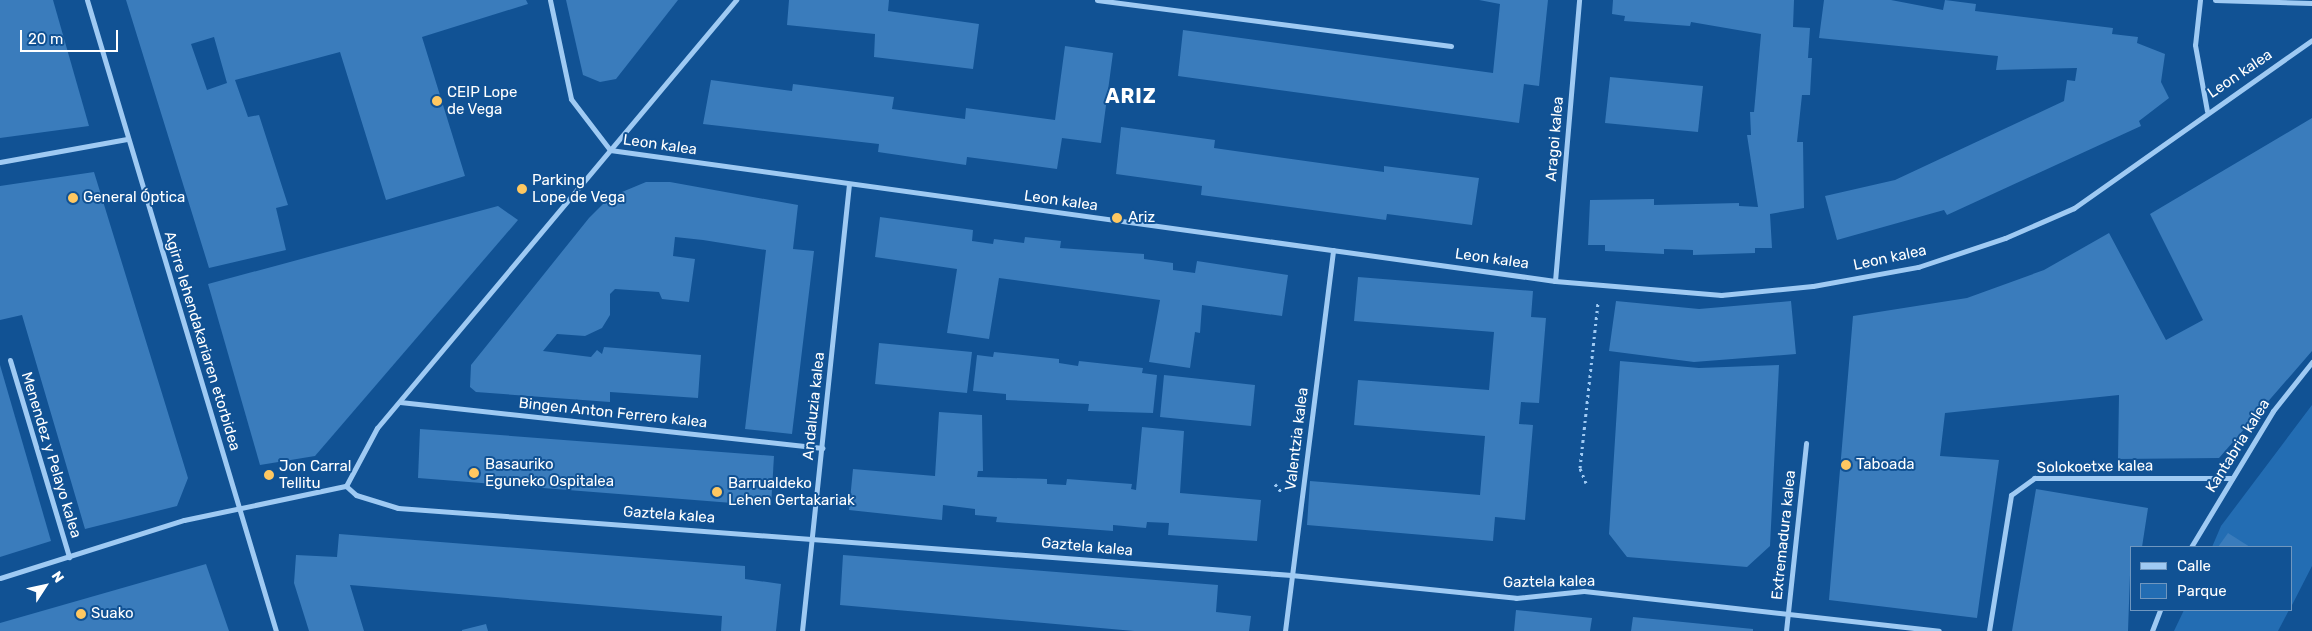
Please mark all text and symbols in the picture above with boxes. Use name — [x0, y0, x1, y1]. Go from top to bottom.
scale bar — [22, 20, 120, 52]
text: 20 m — [28, 30, 63, 48]
street label: Leon kalea — [2204, 46, 2276, 102]
place label: CEIP Lope de Vega — [447, 83, 518, 118]
district label: ARIZ — [1105, 84, 1157, 108]
marker: CEIP Lope de Vega — [431, 95, 443, 107]
street label: Aragoi kalea — [1542, 96, 1568, 182]
street label: Leon kalea — [622, 131, 698, 159]
place label: Parking Lope de Vega — [532, 171, 626, 206]
marker: Parking Lope de Vega — [516, 183, 528, 195]
street label: Leon kalea — [1023, 187, 1099, 215]
place label: General Óptica — [83, 189, 185, 207]
marker: General Óptica — [67, 192, 79, 204]
place label: Ariz — [1128, 209, 1155, 227]
marker: Ariz — [1110, 211, 1124, 225]
street label: Agirre lehendakariaren etorbidea — [160, 229, 244, 453]
street label: Leon kalea — [1852, 241, 1928, 275]
street label: Leon kalea — [1454, 245, 1530, 273]
street label: Andaluzia kalea — [799, 351, 829, 461]
street label: Menendez y Pelayo kalea — [17, 369, 85, 541]
street label: Valentzia kalea — [1282, 387, 1312, 491]
street label: Bingen Anton Ferrero kalea — [518, 394, 708, 432]
street label: Kantabria kalea — [2202, 396, 2274, 496]
place label: Basauriko Eguneko Ospitalea — [485, 455, 614, 490]
place label: Taboada — [1856, 456, 1915, 474]
place label: Jon Carral Tellitu — [279, 457, 351, 492]
street label: Solokoetxe kalea — [2037, 457, 2153, 477]
marker: Taboada — [1840, 459, 1852, 471]
marker: Basauriko Eguneko Ospitalea — [467, 466, 481, 480]
marker: Jon Carral Tellitu — [263, 469, 275, 481]
street label: Extremadura kalea — [1768, 469, 1800, 601]
place label: Barrualdeko Lehen Gertakariak — [728, 474, 855, 509]
marker: Barrualdeko Lehen Gertakariak — [710, 485, 724, 499]
street label: Gaztela kalea — [622, 503, 716, 527]
street label: Gaztela kalea — [1040, 534, 1134, 560]
legend — [2130, 546, 2292, 611]
text: Calle — [2177, 557, 2211, 575]
north arrow — [20, 561, 70, 611]
text: N — [48, 568, 68, 586]
street label: Gaztela kalea — [1503, 572, 1595, 592]
text: Parque — [2177, 582, 2227, 600]
place label: Suako — [91, 605, 134, 623]
marker: Suako — [75, 608, 87, 620]

